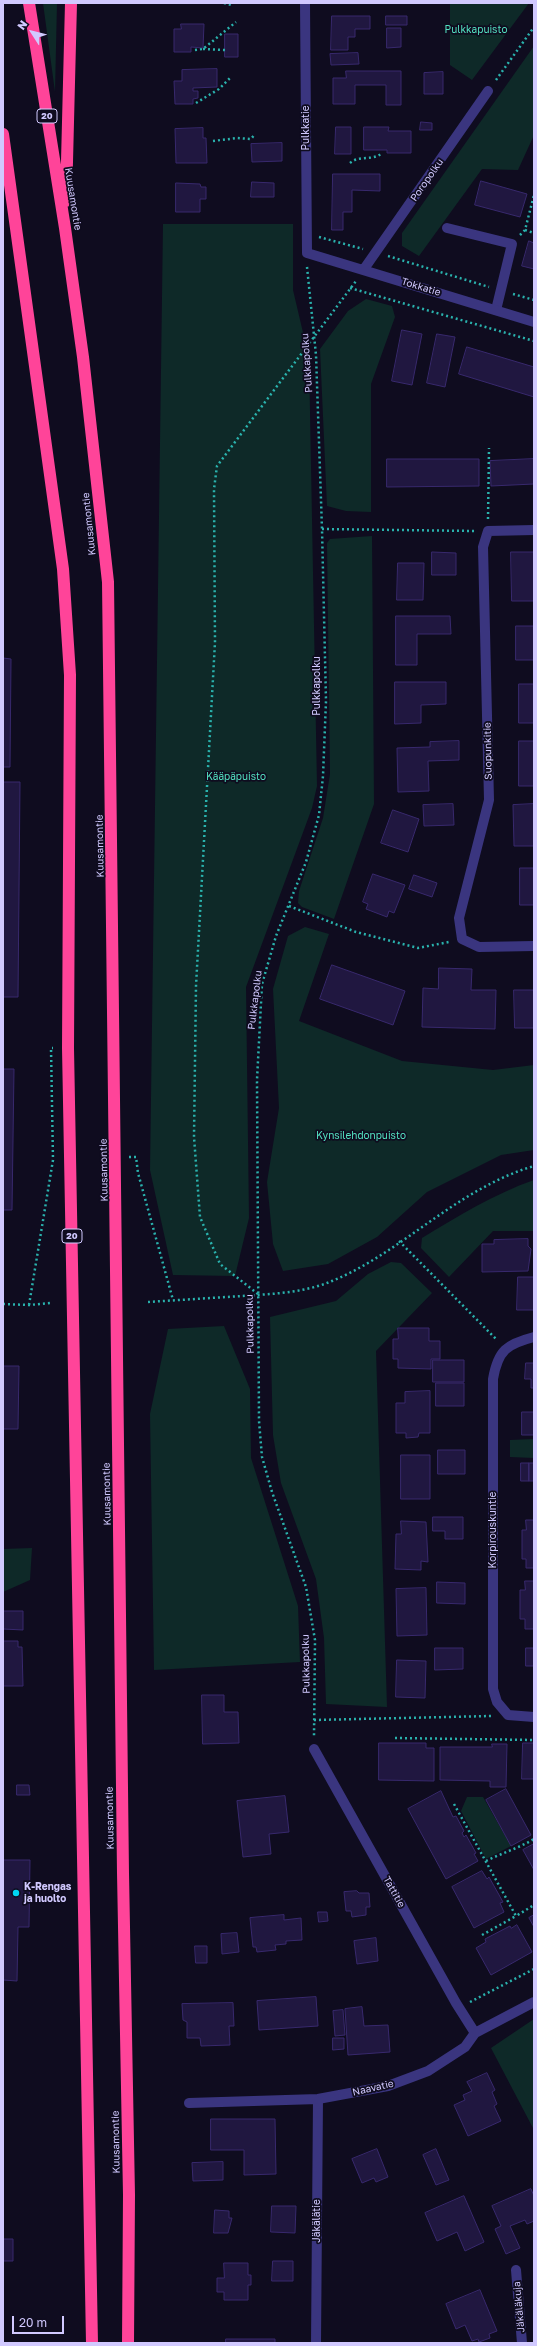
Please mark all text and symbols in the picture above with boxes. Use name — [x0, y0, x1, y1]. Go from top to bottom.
north arrow — [12, 12, 52, 52]
text: N — [14, 17, 30, 32]
park label: Pulkkapuisto — [445, 24, 507, 36]
street label: Pulkkatie — [300, 105, 312, 151]
road number: 20 — [37, 109, 57, 123]
street label: Poropolku — [408, 156, 446, 204]
street label: Kuusamontie — [62, 167, 84, 231]
street label: Tokkatie — [400, 275, 442, 299]
street label: Pulkkapolku — [299, 333, 315, 393]
street label: Kuusamontie — [80, 492, 98, 556]
street label: Pulkkapolku — [311, 656, 323, 716]
street label: Suopunkitie — [481, 722, 495, 780]
park label: Kääpäpuisto — [206, 771, 266, 783]
street label: Kuusamontie — [93, 814, 107, 878]
street label: Pulkkapolku — [245, 970, 265, 1030]
park label: Kynsilehdonpuisto — [316, 1130, 406, 1142]
street label: Kuusamontie — [97, 1138, 111, 1202]
road number: 20 — [62, 1229, 82, 1243]
street label: Pulkkapolku — [243, 1294, 257, 1354]
street label: Kuusamontie — [100, 1462, 114, 1526]
street label: Korpirouskuntie — [487, 1492, 499, 1568]
street label: Pulkkapolku — [299, 1634, 313, 1694]
street label: Kuusamontie — [103, 1786, 117, 1850]
street label: Tattitie — [381, 1874, 407, 1910]
place label: K-Rengas ja huolto — [24, 1881, 71, 1904]
marker: K-Rengas ja huolto — [11, 1888, 21, 1898]
street label: Naavatie — [351, 2077, 395, 2099]
street label: Kuusamontie — [109, 2110, 123, 2174]
street label: Jäkälätie — [311, 2199, 323, 2243]
street label: Jäkäläkuja — [511, 2281, 527, 2333]
scale bar — [14, 2308, 66, 2334]
text: 20 m — [19, 2315, 47, 2330]

